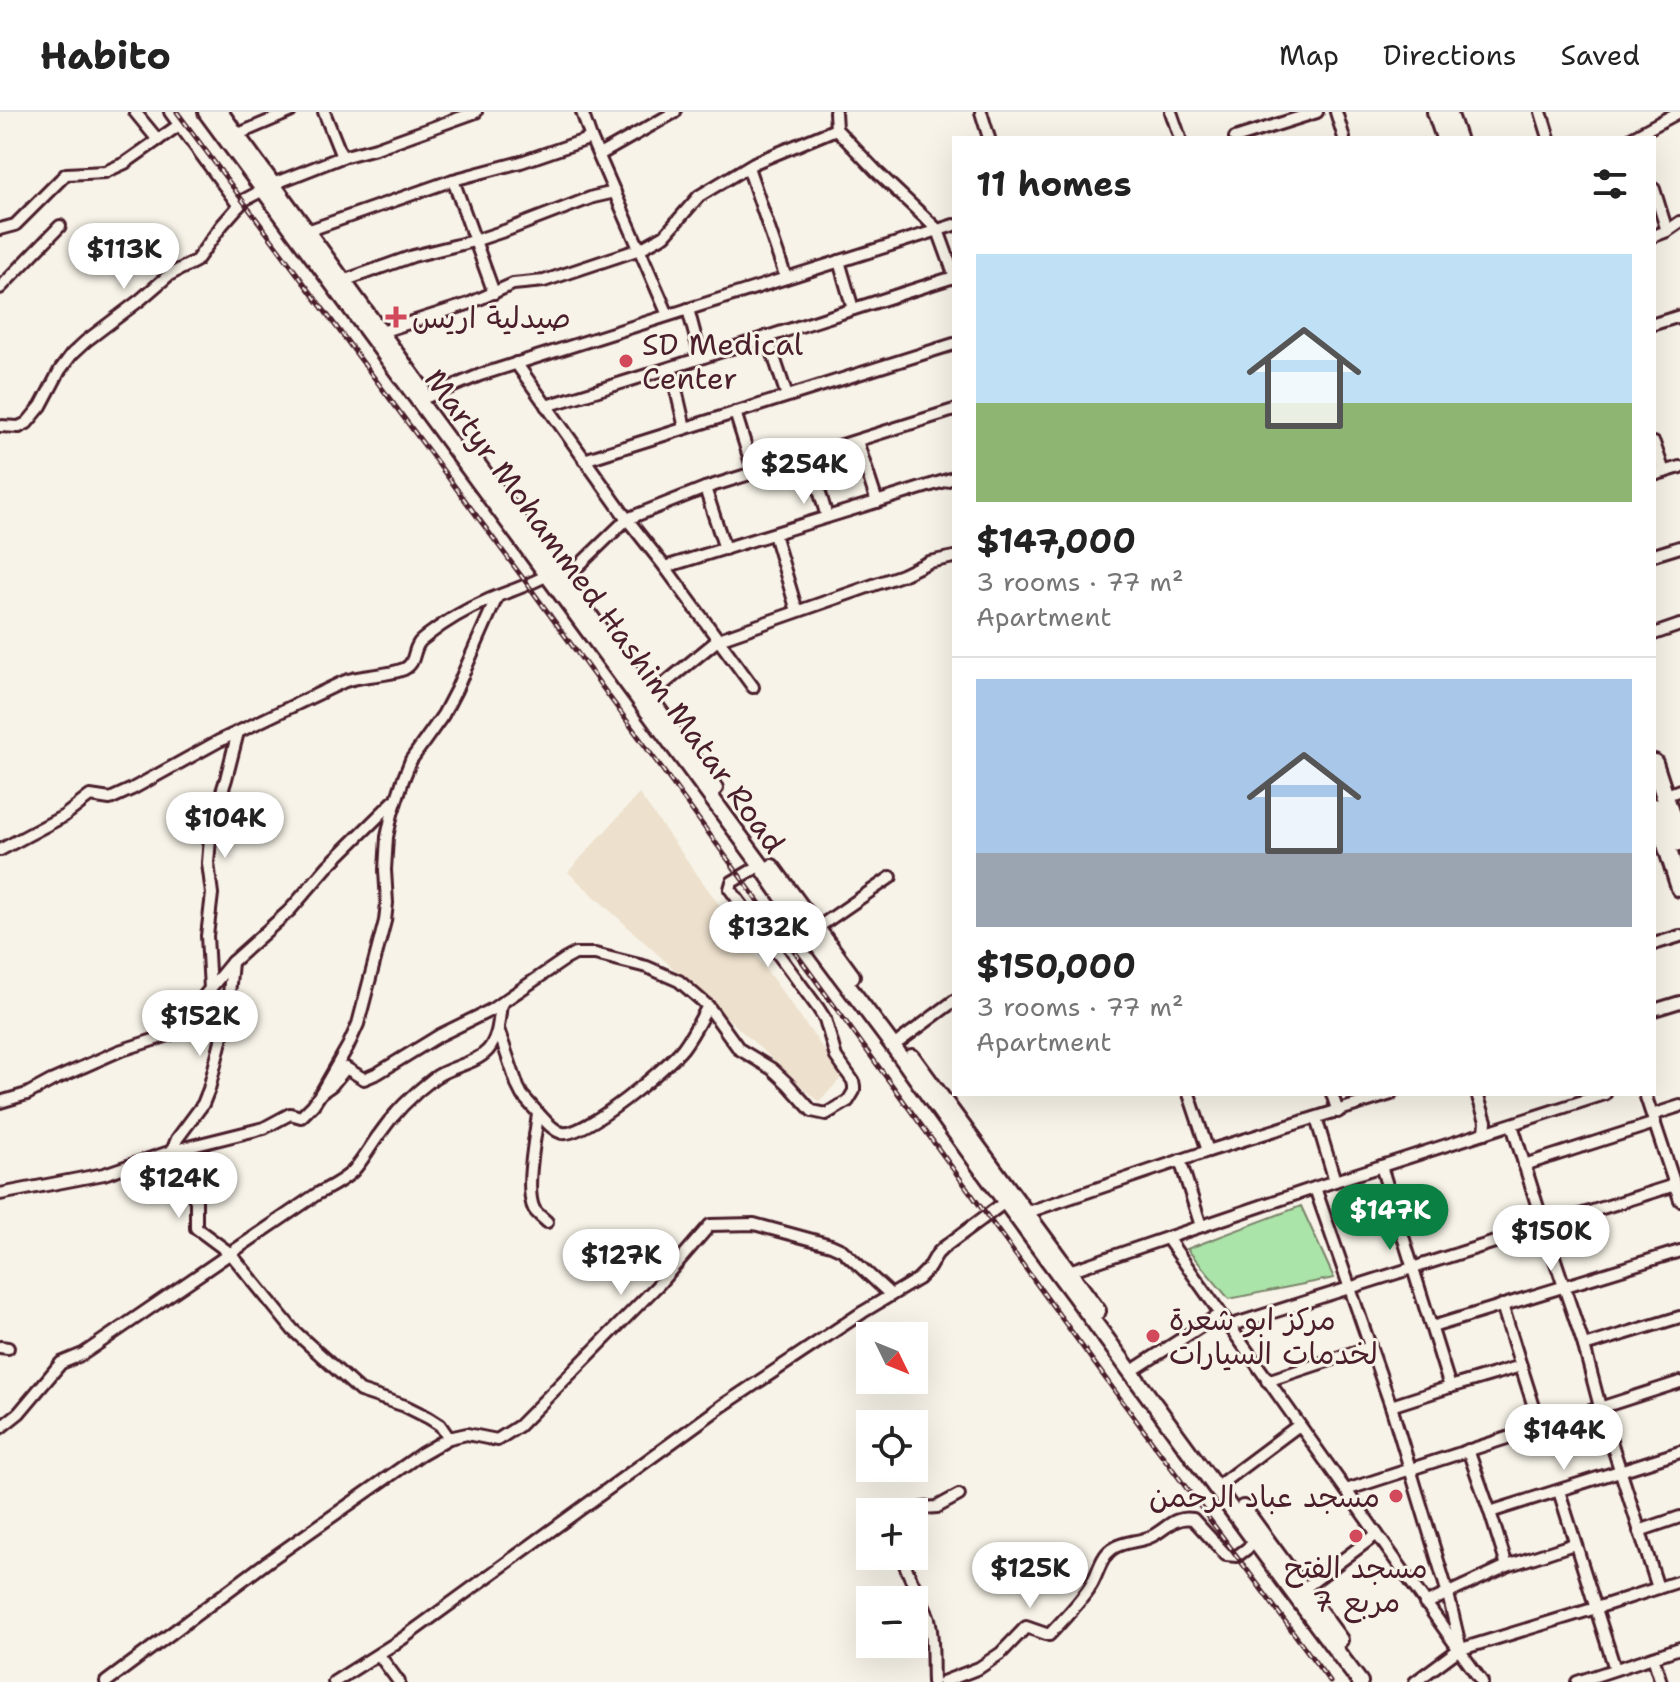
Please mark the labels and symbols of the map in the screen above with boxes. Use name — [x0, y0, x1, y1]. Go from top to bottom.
pin: $113K — [68, 223, 180, 291]
place label: صيدلية اريس — [412, 297, 571, 338]
marker: صيدلية اريس — [387, 308, 405, 326]
place label: SD Medical Center — [642, 324, 803, 399]
marker: SD Medical Center — [617, 352, 635, 370]
street label: Martyr Mohammed Hashim Matar Road — [415, 361, 795, 861]
pin: $254K — [748, 438, 860, 506]
pin: $104K — [169, 792, 281, 860]
pin: $132K — [712, 901, 824, 969]
pin: $152K — [144, 990, 256, 1058]
pin: $124K — [123, 1152, 235, 1220]
pin: $147K — [1334, 1184, 1446, 1252]
pin: $150K — [1495, 1205, 1607, 1273]
pin: $127K — [565, 1229, 677, 1297]
place label: مركز ابو شعرة لخدمات السيارات — [1169, 1299, 1378, 1374]
north arrow — [856, 1322, 928, 1394]
marker: مركز ابو شعرة لخدمات السيارات — [1144, 1327, 1162, 1345]
pin: $144K — [1508, 1404, 1620, 1472]
place label: مسجد عباد الرحمن — [1149, 1476, 1380, 1517]
marker: مسجد عباد الرحمن — [1387, 1487, 1405, 1505]
marker: مسجد الفتح مربع 7 — [1347, 1527, 1365, 1545]
pin: $125K — [974, 1542, 1086, 1610]
place label: مسجد الفتح مربع 7 — [1284, 1547, 1428, 1624]

